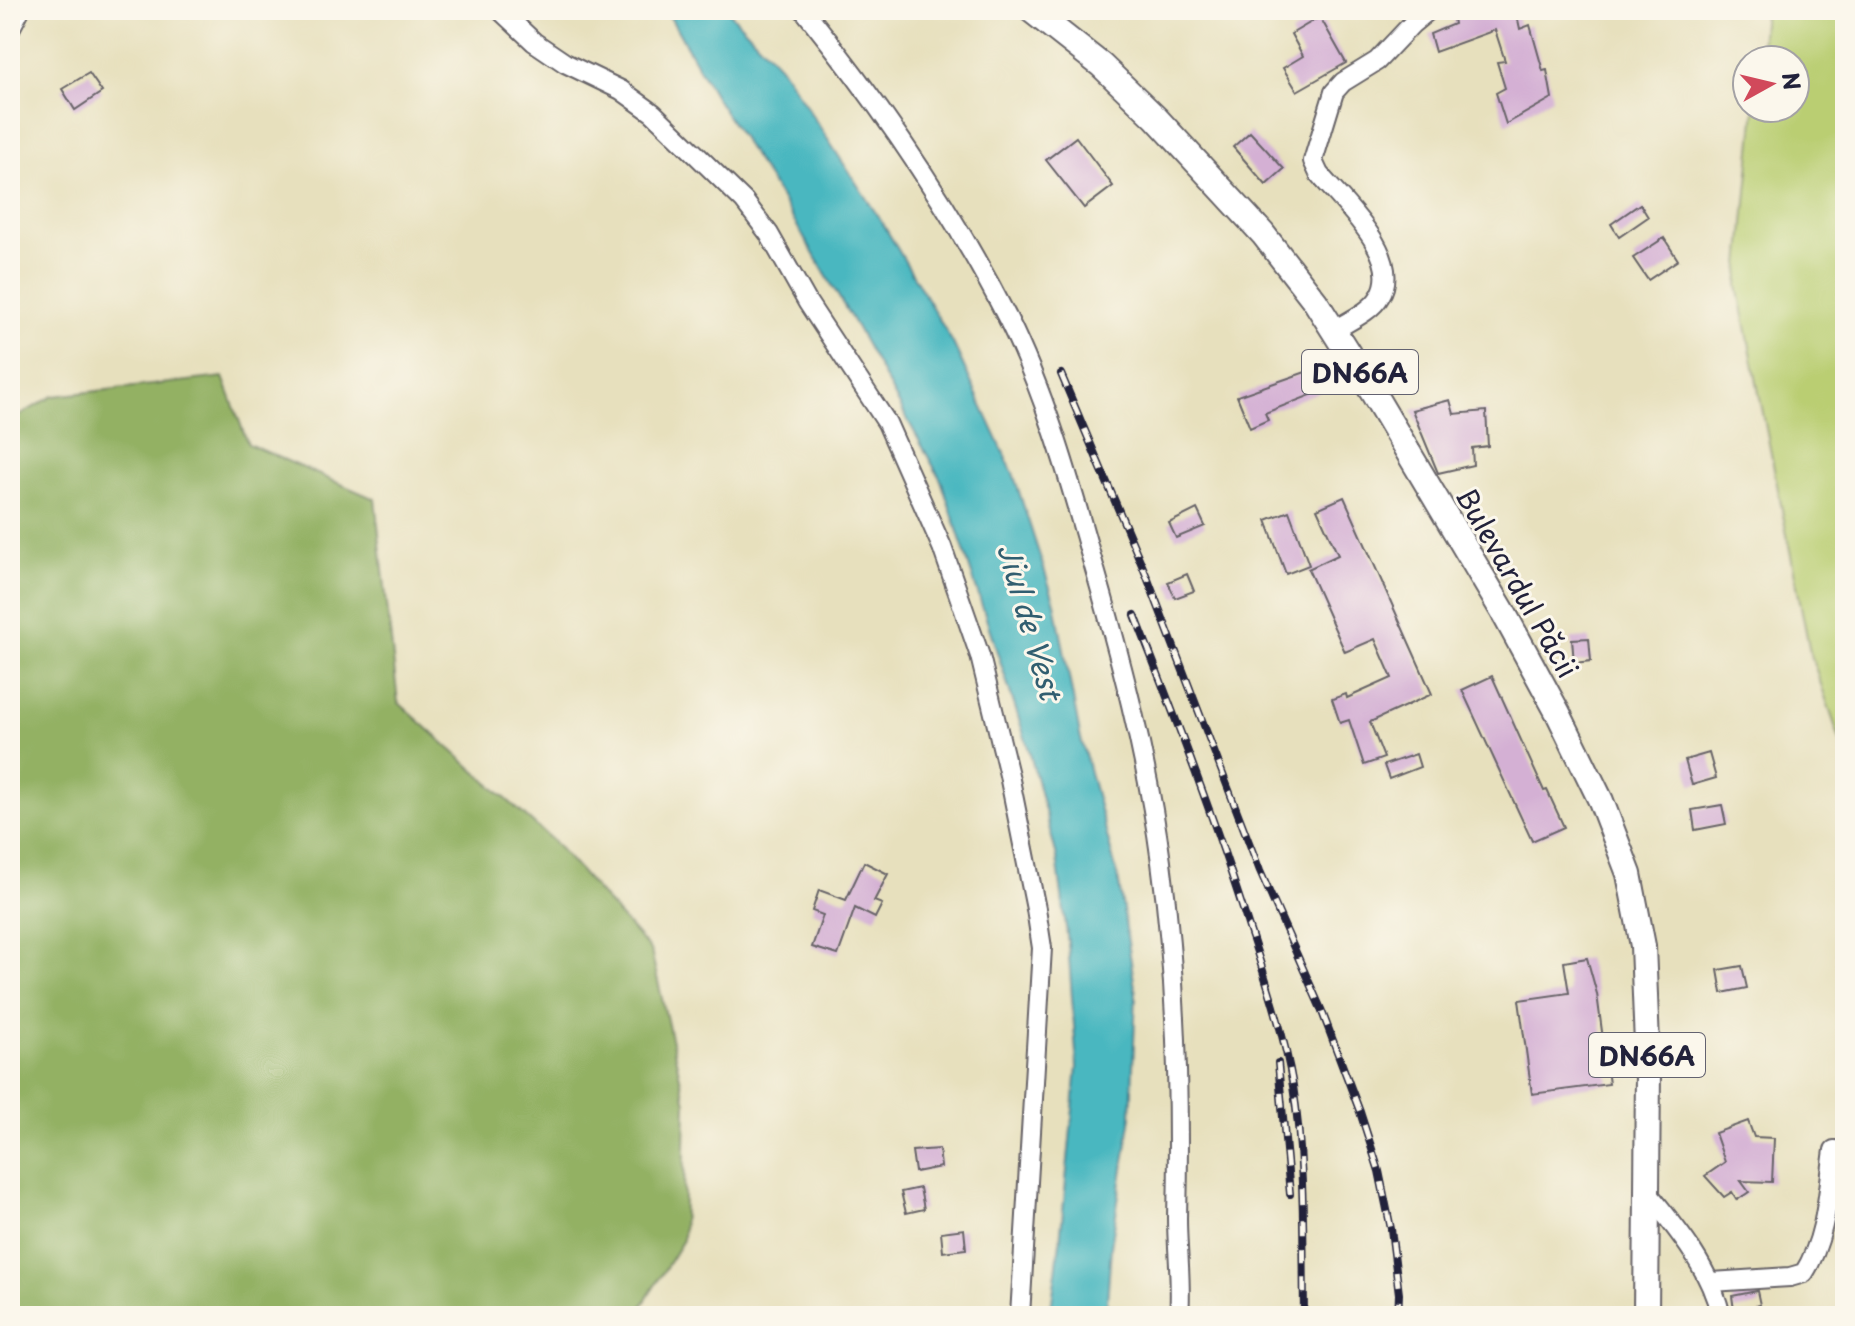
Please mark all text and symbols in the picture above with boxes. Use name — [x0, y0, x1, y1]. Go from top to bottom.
north arrow — [1731, 44, 1811, 124]
text: N — [1775, 70, 1810, 92]
road number: DN66A — [1302, 350, 1418, 394]
street label: Bulevardul Păcii — [1446, 479, 1590, 685]
water label: Jiul de Vest — [987, 537, 1076, 707]
road number: DN66A — [1589, 1033, 1705, 1077]

